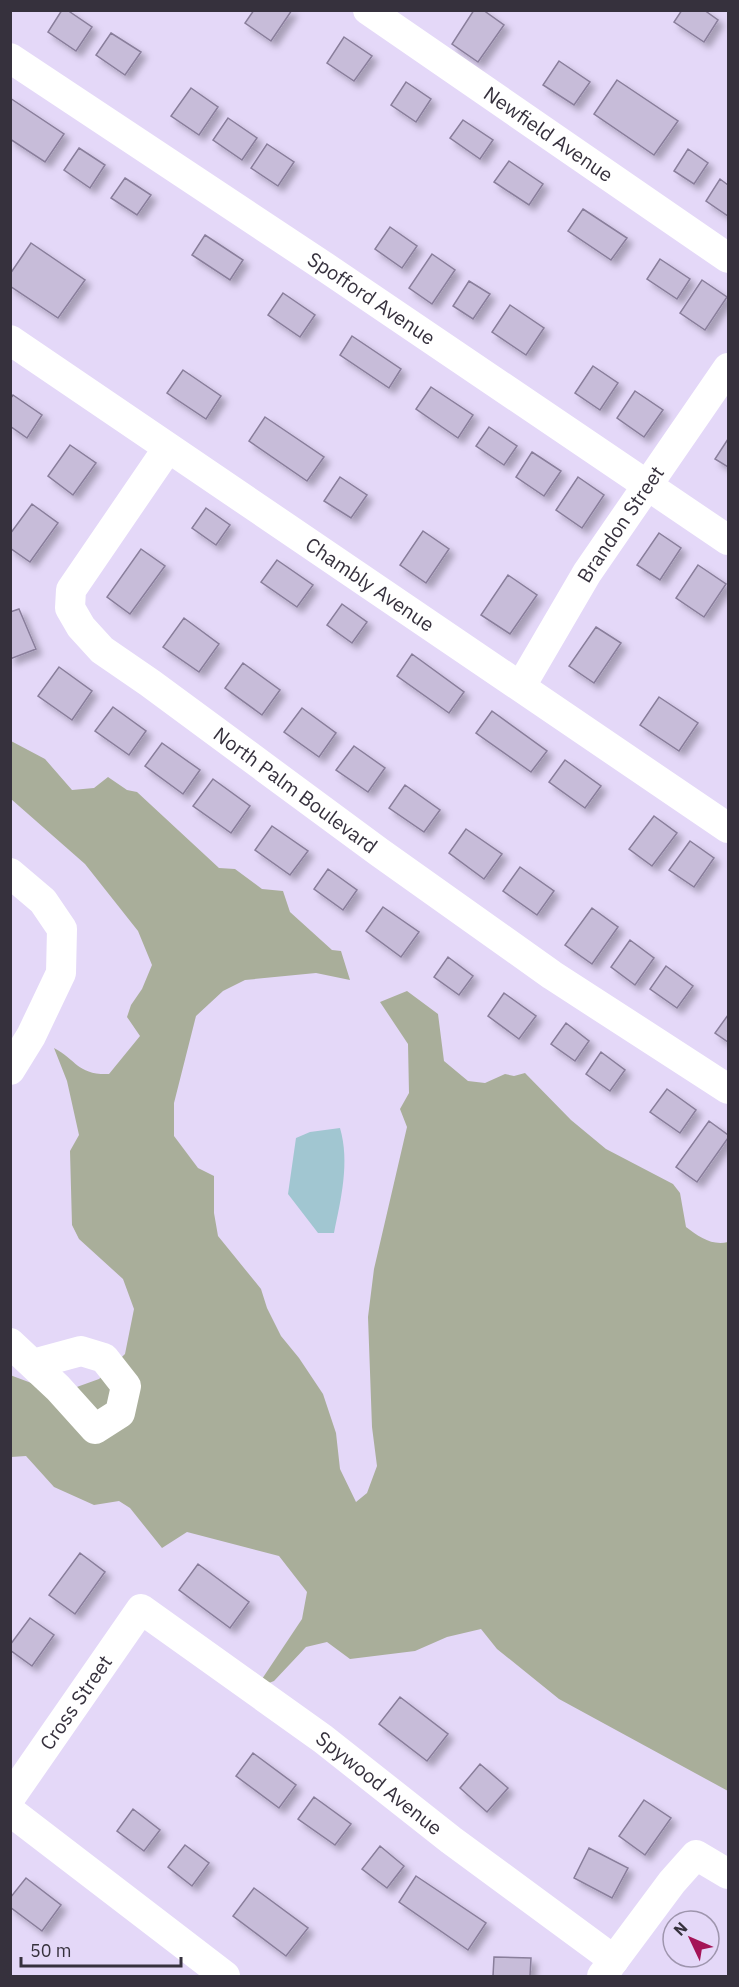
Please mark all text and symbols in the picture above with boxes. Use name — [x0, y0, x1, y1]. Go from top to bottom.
street label: Newfield Avenue — [479, 80, 619, 188]
street label: Spofford Avenue — [302, 245, 441, 351]
street label: Brandon Street — [570, 460, 670, 587]
street label: Chambly Avenue — [300, 531, 440, 638]
street label: North Palm Boulevard — [208, 720, 383, 859]
street label: Cross Street — [33, 1650, 118, 1755]
street label: Spywood Avenue — [311, 1725, 448, 1841]
north arrow — [661, 1909, 721, 1969]
text: N — [669, 1917, 691, 1940]
scale bar — [21, 1930, 182, 1968]
text: 50 m — [30, 1939, 72, 1962]

